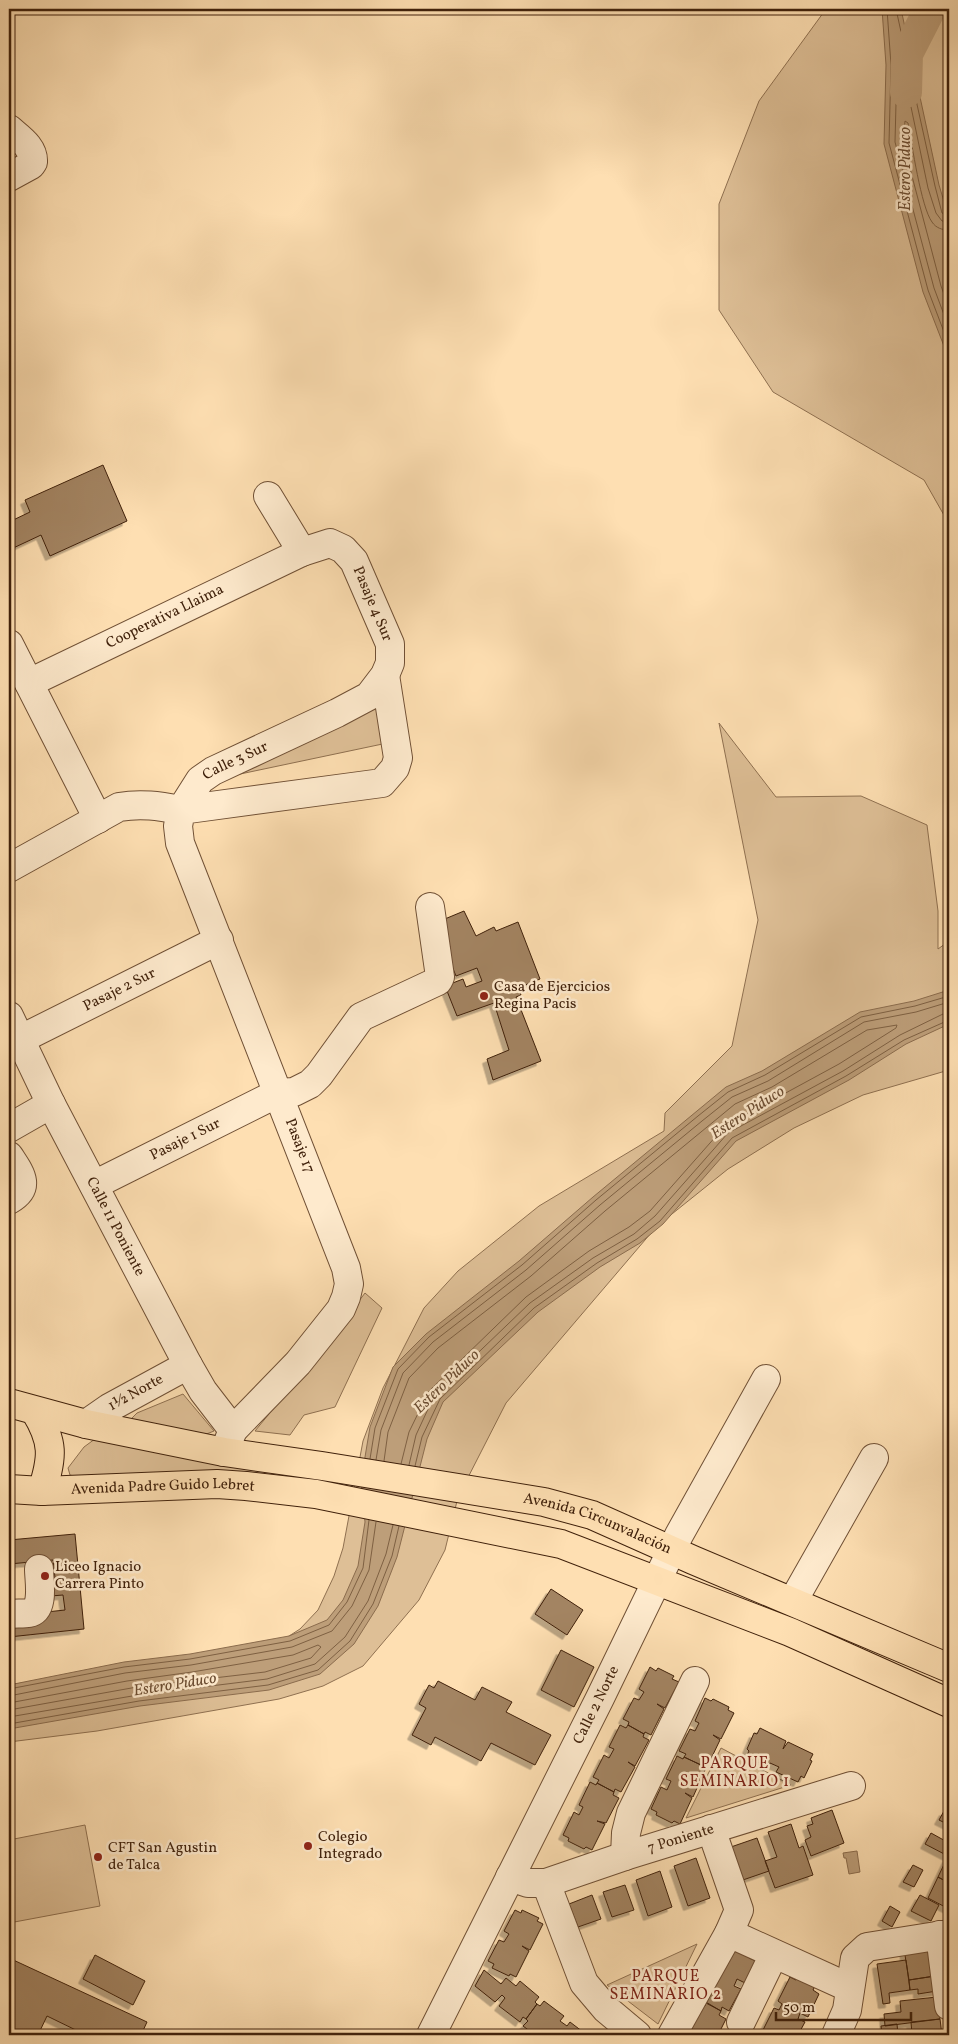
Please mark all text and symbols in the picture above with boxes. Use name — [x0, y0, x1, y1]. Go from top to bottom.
water label: Estero Piduco — [895, 126, 917, 211]
street label: Pasaje 4 Sur — [347, 563, 397, 645]
street label: Cooperativa Llaima — [103, 579, 227, 655]
street label: Calle 3 Sur — [198, 736, 271, 786]
street label: Pasaje 2 Sur — [80, 963, 159, 1017]
place label: Casa de Ejercicios Regina Pacis — [494, 977, 610, 1015]
marker: Casa de Ejercicios Regina Pacis — [478, 990, 490, 1002]
water label: Estero Piduco — [707, 1081, 790, 1145]
street label: Pasaje 1 Sur — [146, 1113, 224, 1166]
street label: Pasaje 17 — [279, 1115, 319, 1177]
street label: Calle 11 Poniente — [81, 1173, 150, 1280]
water label: Estero Piduco — [409, 1344, 485, 1419]
street label: 1½ Norte — [105, 1369, 167, 1417]
street label: Avenida Padre Guido Lebret — [70, 1473, 256, 1500]
street label: Avenida Circunvalación — [522, 1488, 675, 1560]
place label: Liceo Ignacio Carrera Pinto — [55, 1557, 144, 1595]
marker: Liceo Ignacio Carrera Pinto — [39, 1570, 51, 1582]
street label: Calle 2 Norte — [568, 1662, 625, 1748]
water label: Estero Piduco — [132, 1667, 219, 1702]
district label: PARQUE SEMINARIO 1 — [680, 1753, 790, 1793]
street label: 7 Poniente — [645, 1819, 717, 1859]
place label: Colegio Integrado — [318, 1827, 382, 1865]
place label: CFT San Agustin de Talca — [108, 1838, 217, 1876]
marker: Colegio Integrado — [302, 1840, 314, 1852]
marker: CFT San Agustin de Talca — [92, 1851, 104, 1863]
district label: PARQUE SEMINARIO 2 — [610, 1966, 722, 2006]
scale bar — [776, 1989, 910, 2021]
text: 50 m — [783, 1998, 815, 2019]

